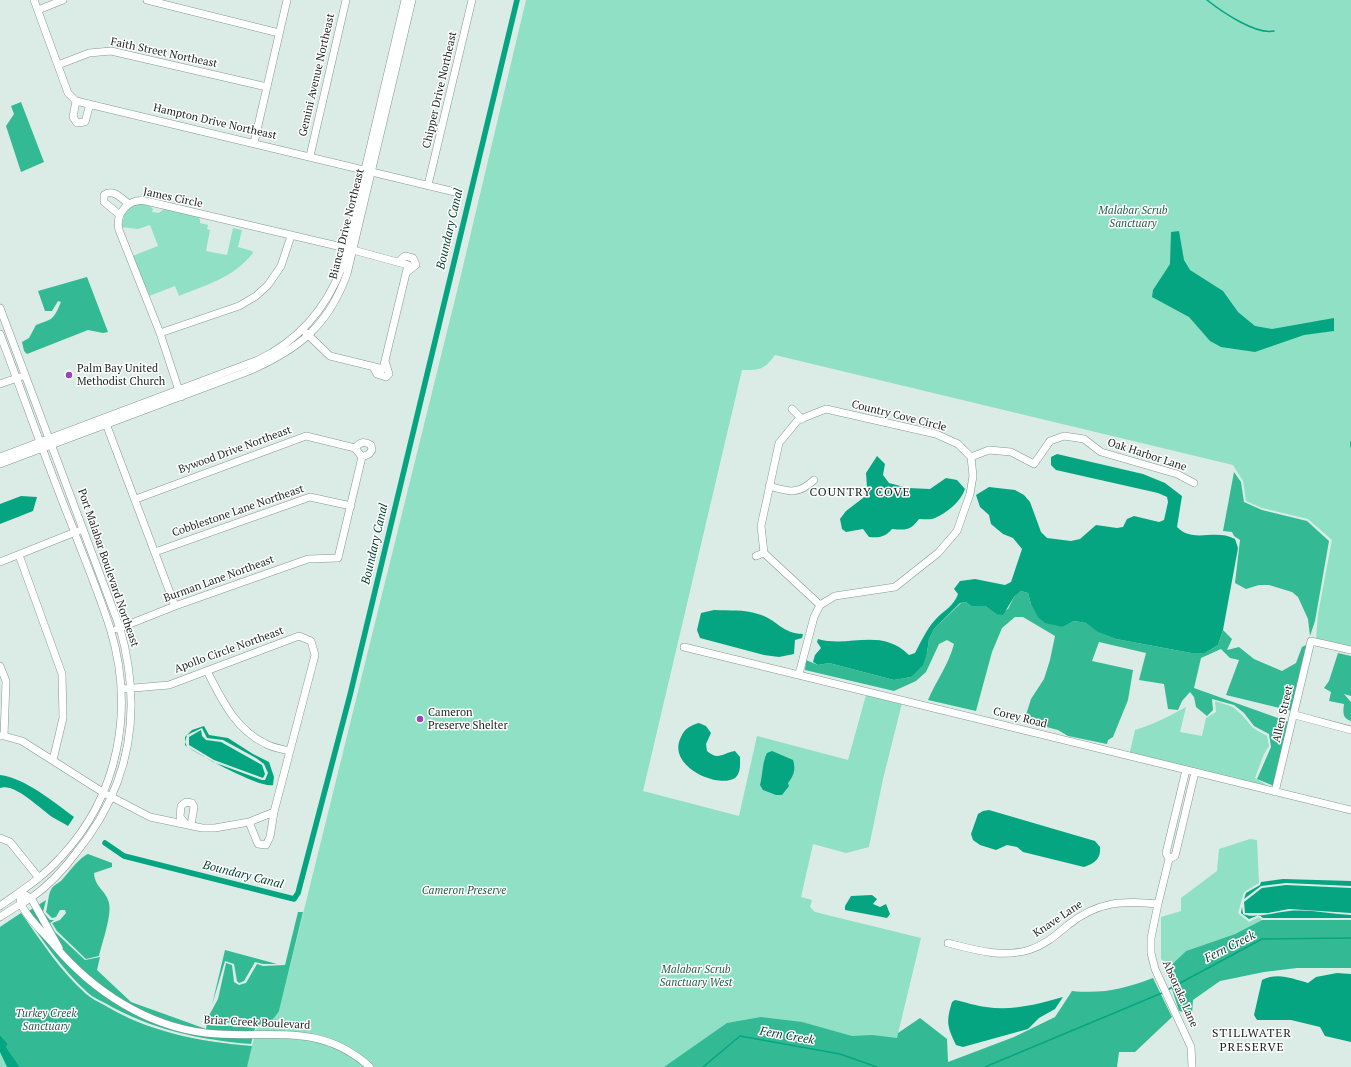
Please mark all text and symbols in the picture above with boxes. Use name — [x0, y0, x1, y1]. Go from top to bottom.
street label: Gemini Avenue Northeast — [296, 12, 338, 138]
street label: Chipper Drive Northeast — [420, 30, 460, 150]
street label: Faith Street Northeast — [109, 35, 219, 71]
street label: Hampton Drive Northeast — [152, 101, 278, 143]
street label: Bianca Drive Northeast — [327, 167, 367, 281]
street label: James Circle — [142, 185, 204, 211]
water label: Boundary Canal — [434, 187, 466, 271]
park label: Malabar Scrub Sanctuary — [1098, 204, 1168, 230]
place label: Palm Bay United Methodist Church — [77, 362, 165, 388]
marker: Palm Bay United Methodist Church — [64, 370, 74, 380]
street label: Country Cove Circle — [850, 398, 948, 434]
street label: Bywood Drive Northeast — [177, 423, 293, 477]
street label: Oak Harbor Lane — [1106, 436, 1188, 474]
street label: Cobblestone Lane Northeast — [170, 482, 306, 540]
district label: COUNTRY COVE — [809, 486, 911, 500]
street label: Port Malabar Boulevard Northeast — [75, 487, 141, 649]
water label: Boundary Canal — [359, 502, 391, 586]
street label: Burman Lane Northeast — [162, 553, 276, 605]
street label: Apollo Circle Northeast — [173, 624, 285, 676]
street label: Allen Street — [1270, 684, 1296, 744]
street label: Corey Road — [992, 705, 1048, 731]
place label: Cameron Preserve Shelter — [428, 706, 508, 732]
marker: Cameron Preserve Shelter — [415, 714, 425, 724]
water label: Boundary Canal — [201, 858, 285, 892]
park label: Cameron Preserve — [422, 884, 506, 898]
street label: Knave Lane — [1031, 898, 1085, 940]
water label: Fern Creek — [1202, 928, 1258, 966]
street label: Absoraka Lane — [1159, 959, 1201, 1029]
park label: Malabar Scrub Sanctuary West — [660, 963, 732, 989]
park label: Turkey Creek Sanctuary — [15, 1007, 77, 1033]
street label: Briar Creek Boulevard — [203, 1014, 311, 1032]
water label: Fern Creek — [759, 1024, 815, 1048]
district label: STILLWATER PRESERVE — [1212, 1027, 1292, 1055]

